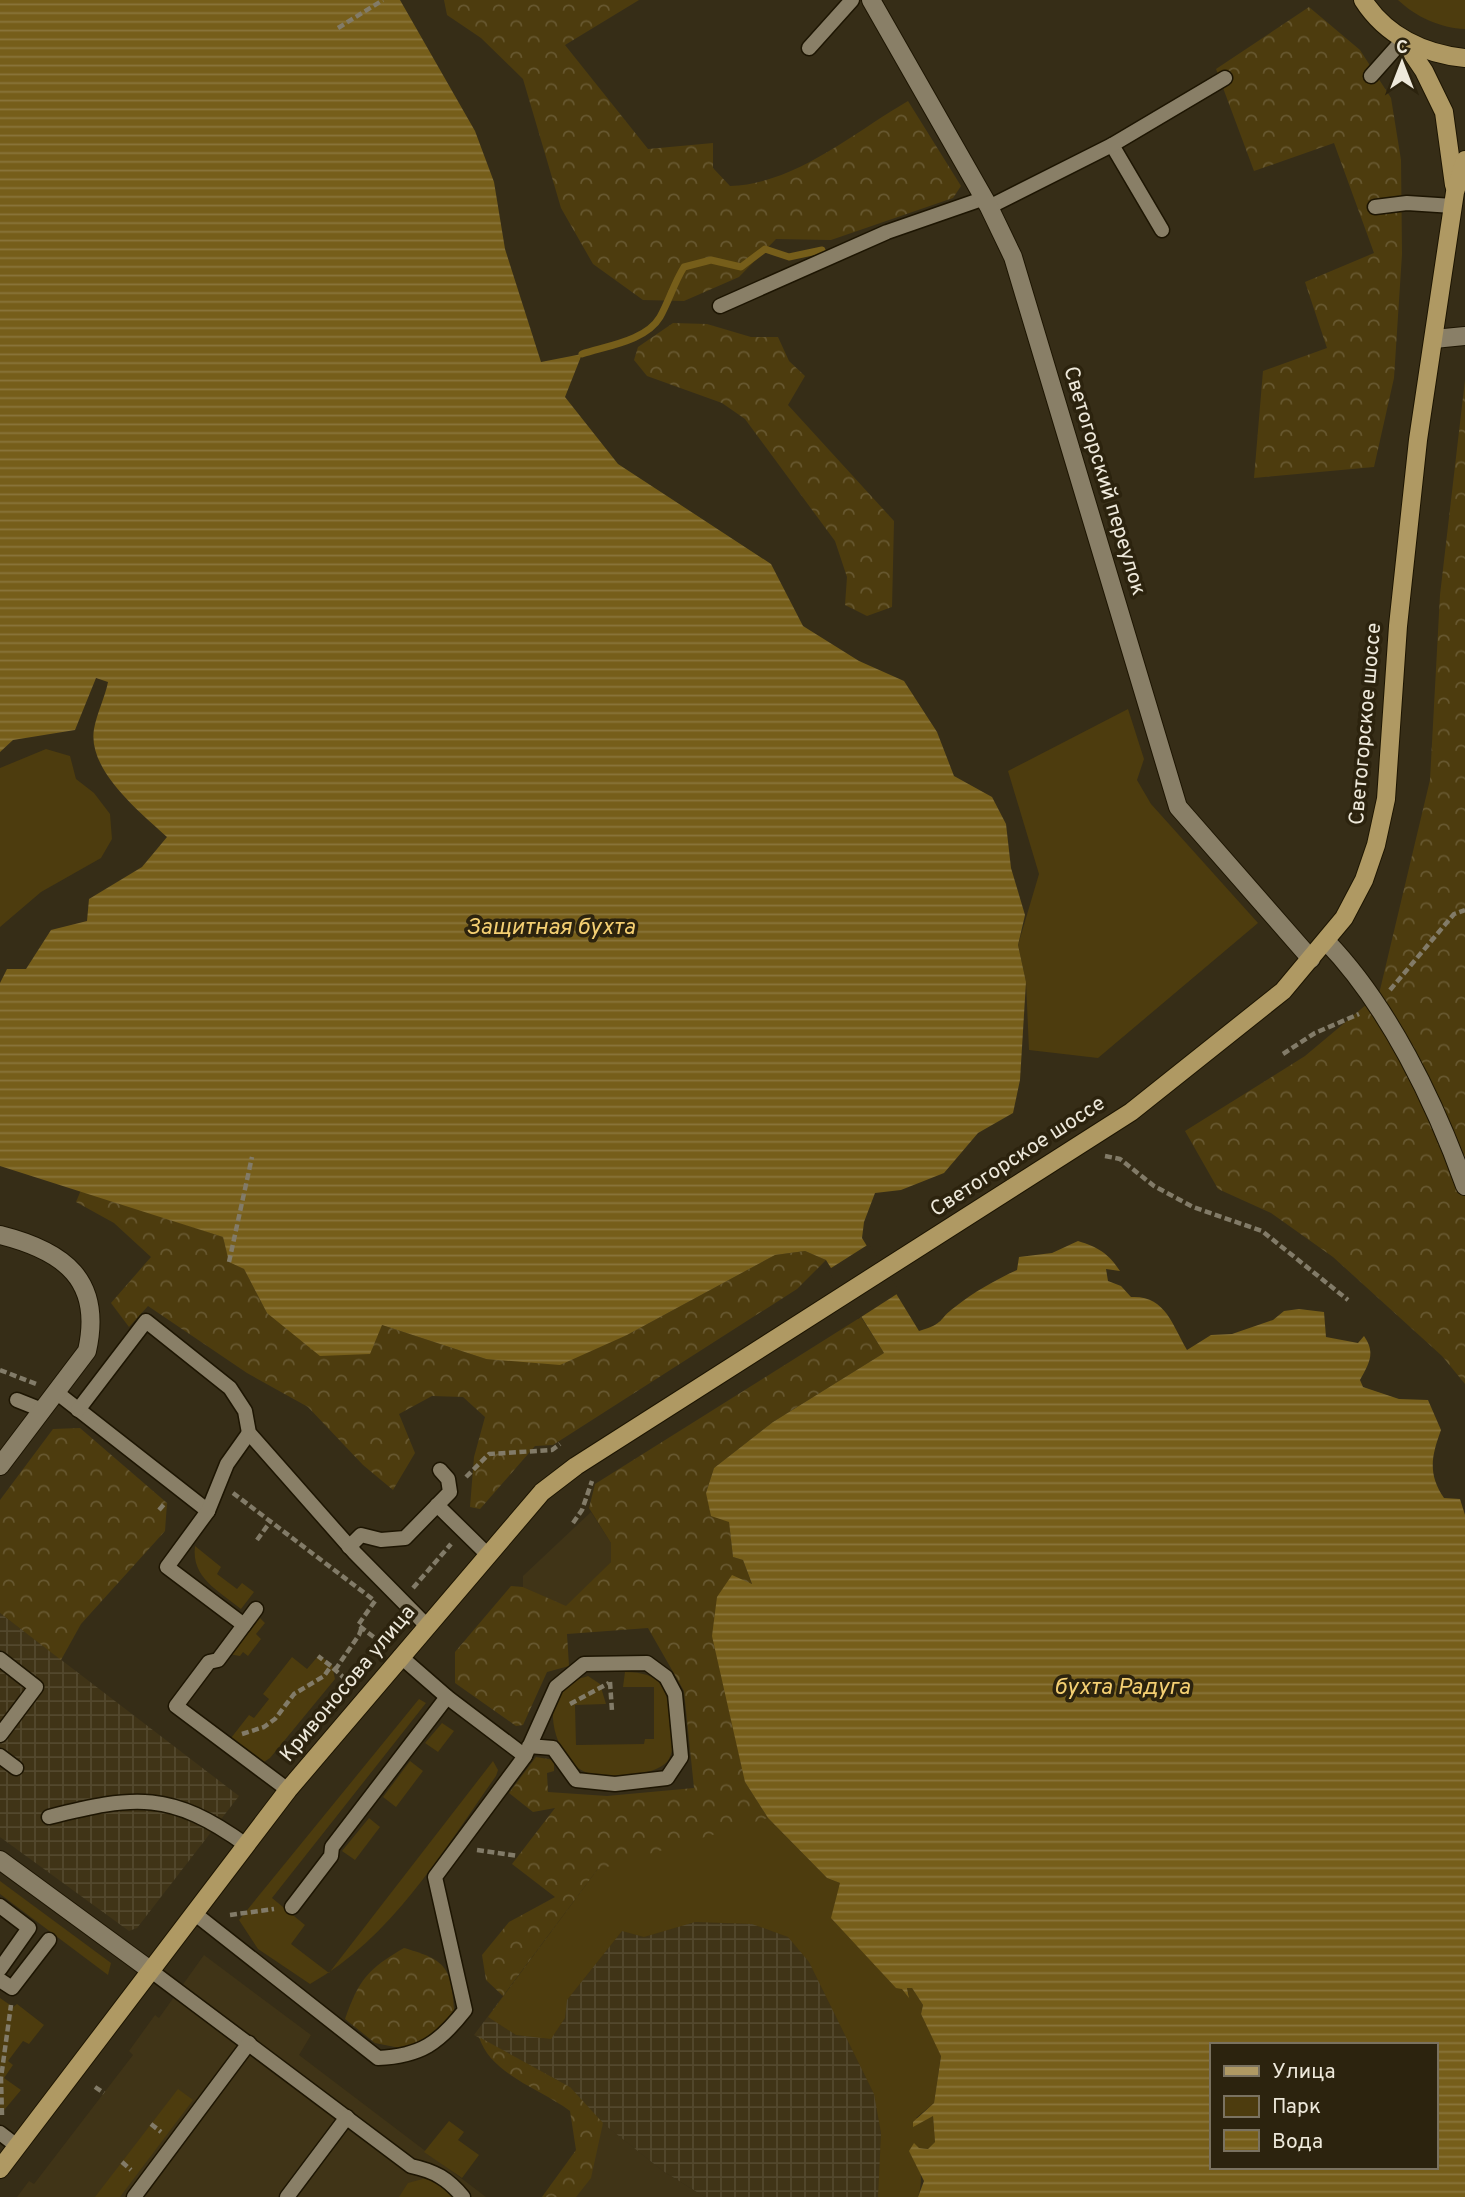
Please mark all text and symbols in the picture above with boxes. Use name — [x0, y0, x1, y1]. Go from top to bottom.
north arrow — [1367, 28, 1437, 98]
text: С — [1396, 36, 1408, 60]
street label: Светогорский переулок — [1056, 363, 1152, 599]
street label: Светогорское шоссе — [1344, 622, 1388, 826]
water label: Защитная бухта — [467, 914, 635, 943]
street label: Светогорское шоссе — [926, 1090, 1110, 1224]
street label: Кривоносова улица — [274, 1600, 422, 1768]
water label: бухта Радуга — [1054, 1674, 1190, 1703]
legend — [1210, 2043, 1437, 2169]
text: Улица — [1272, 2059, 1336, 2086]
text: Парк — [1272, 2094, 1321, 2121]
text: Вода — [1272, 2129, 1323, 2156]

